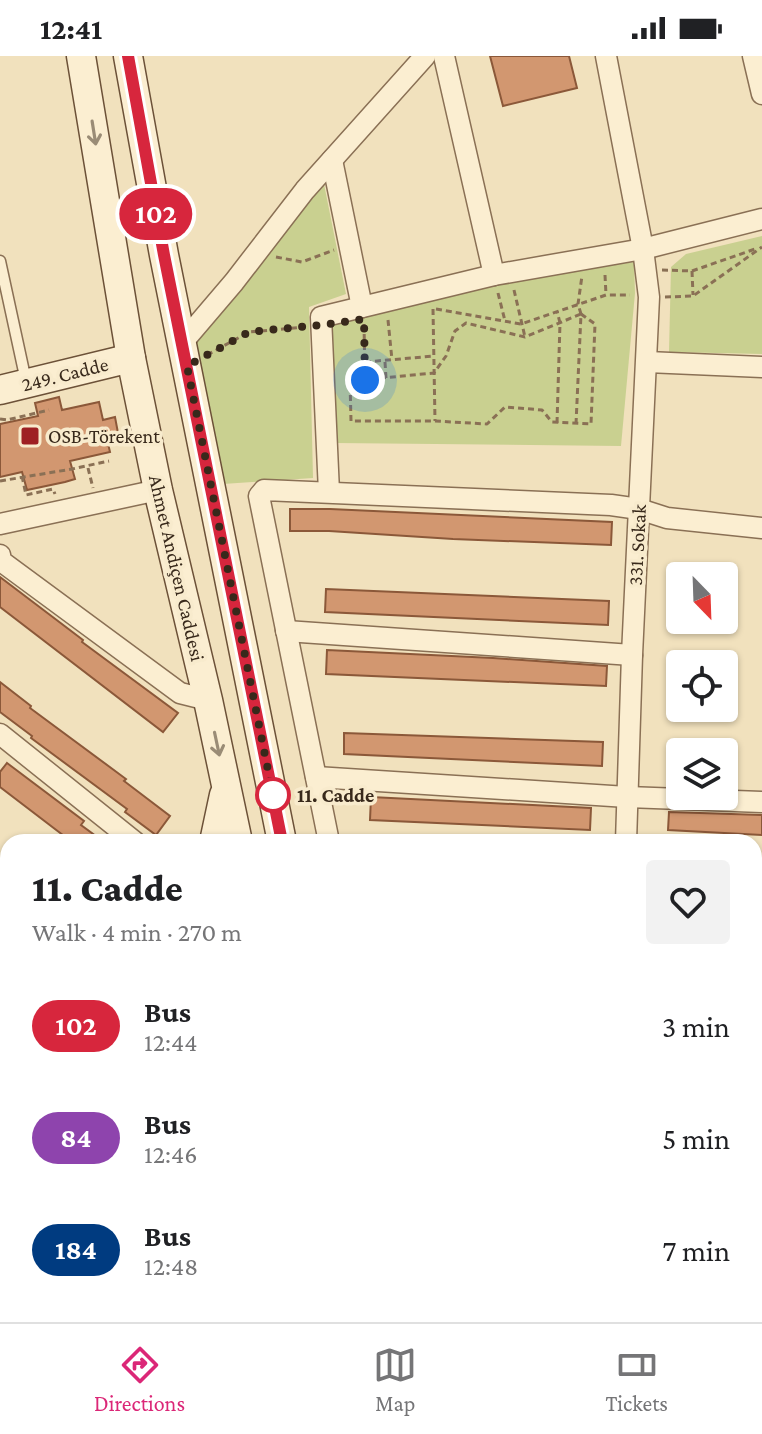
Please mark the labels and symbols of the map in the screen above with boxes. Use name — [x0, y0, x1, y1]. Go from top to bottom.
one-way arrow — [87, 120, 102, 145]
line badge: 102 — [110, 188, 202, 240]
street label: 249. Cadde — [19, 353, 111, 395]
your location — [345, 360, 385, 400]
marker: OSB-Törekent — [19, 425, 41, 447]
place label: OSB-Törekent — [48, 425, 160, 447]
street label: Ahmet Andiçen Caddesi — [144, 473, 209, 664]
street label: 331. Sokak — [624, 503, 650, 586]
north arrow — [666, 562, 738, 634]
one-way arrow — [210, 731, 225, 757]
marker: 11. Cadde — [256, 778, 290, 812]
place label: 11. Cadde — [297, 784, 374, 806]

